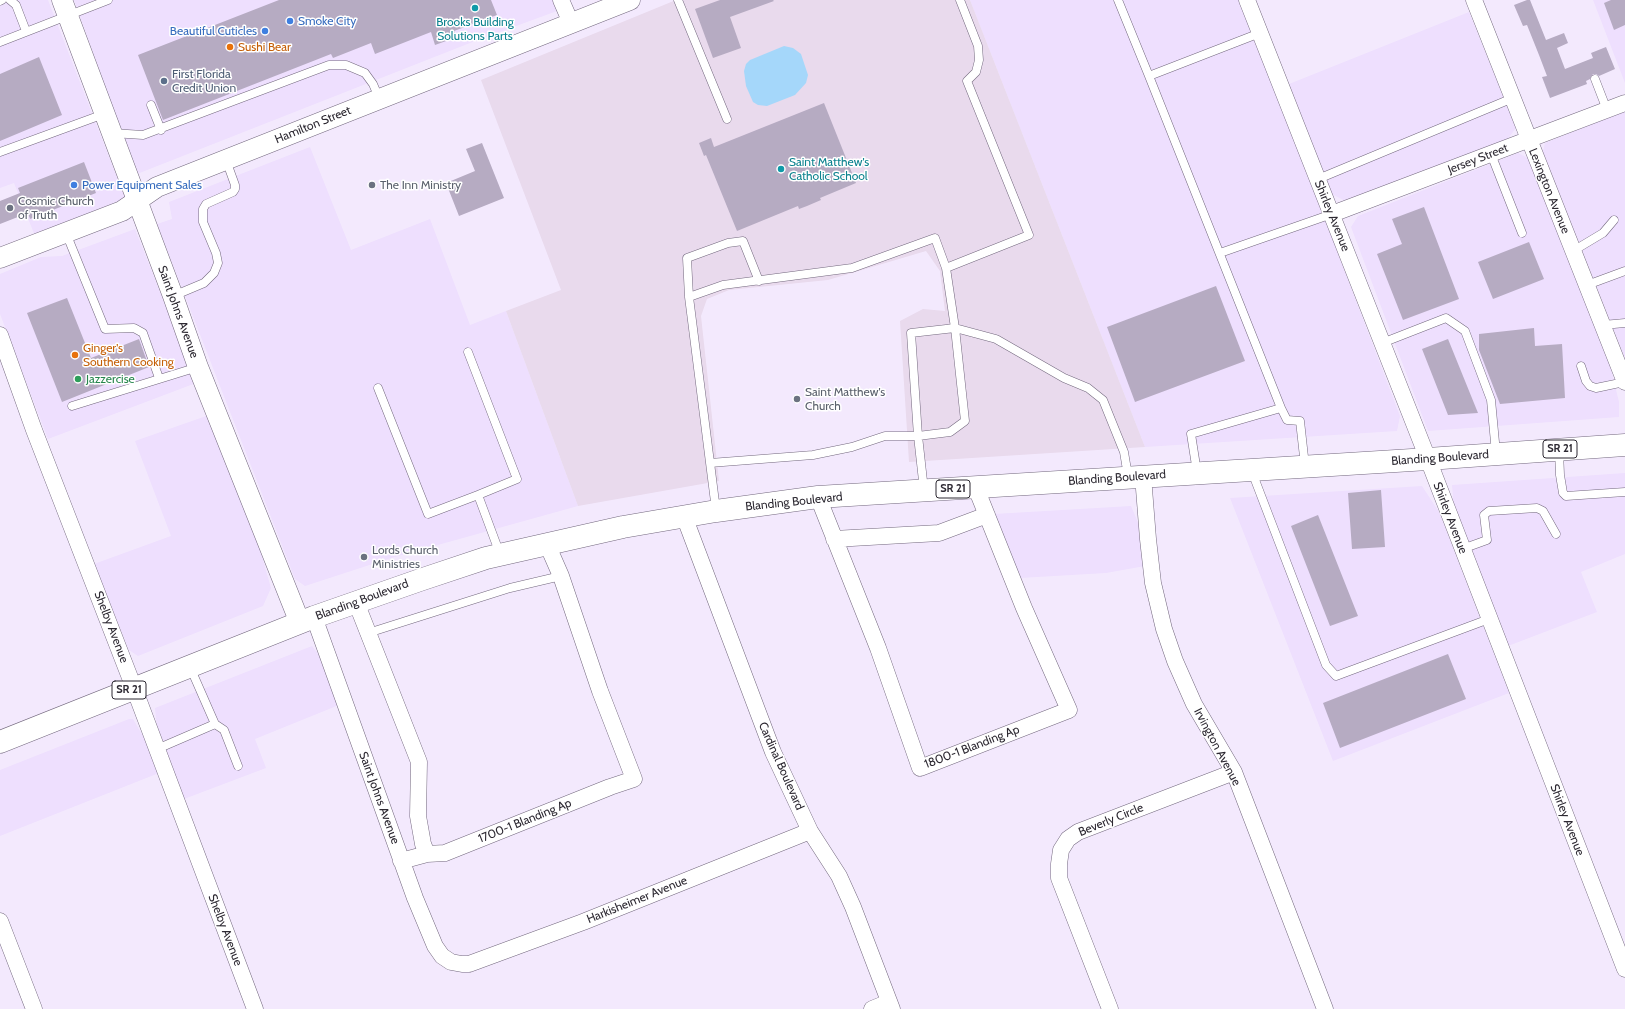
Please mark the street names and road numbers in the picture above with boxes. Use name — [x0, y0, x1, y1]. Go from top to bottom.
street label: Hamilton Street — [273, 103, 353, 147]
street label: Jersey Street — [1446, 141, 1510, 177]
street label: Lexington Avenue — [1525, 146, 1573, 236]
street label: Shirley Avenue — [1311, 178, 1353, 254]
street label: Saint Johns Avenue — [155, 264, 201, 360]
road number: SR 21 — [1543, 440, 1577, 458]
street label: Blanding Boulevard — [1391, 447, 1489, 469]
street label: Blanding Boulevard — [1068, 467, 1166, 489]
road number: SR 21 — [936, 480, 970, 498]
street label: Shirley Avenue — [1430, 480, 1470, 556]
street label: Blanding Boulevard — [745, 490, 843, 514]
street label: Blanding Boulevard — [314, 577, 410, 623]
street label: Shelby Avenue — [91, 589, 131, 665]
road number: SR 21 — [112, 681, 146, 699]
street label: Irvington Avenue — [1190, 706, 1244, 788]
street label: Cardinal Boulevard — [755, 720, 807, 812]
street label: 1800-1 Blanding Ap — [923, 722, 1021, 772]
street label: Saint Johns Avenue — [356, 750, 402, 846]
street label: Shirley Avenue — [1547, 782, 1587, 858]
street label: 1700-1 Blanding Ap — [476, 796, 574, 846]
street label: Beverly Circle — [1076, 800, 1146, 840]
street label: Harkisheimer Avenue — [585, 873, 689, 927]
street label: Shelby Avenue — [205, 892, 245, 968]

